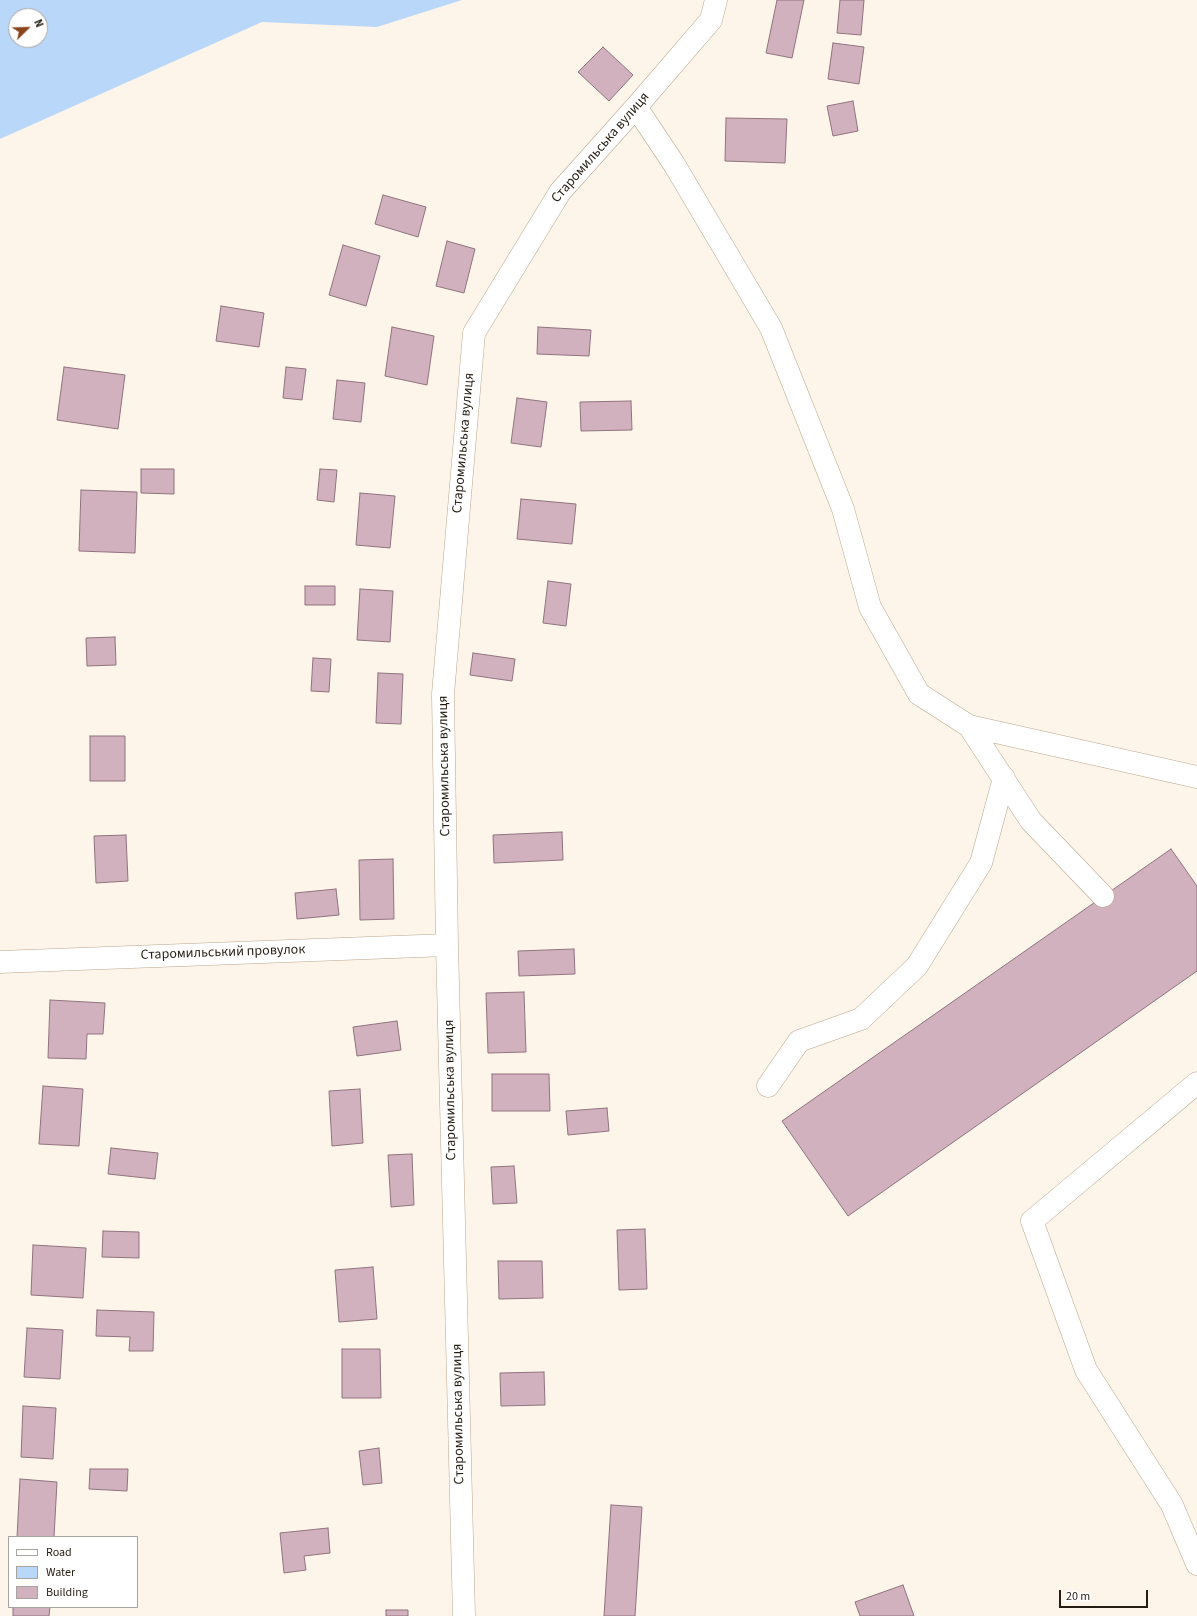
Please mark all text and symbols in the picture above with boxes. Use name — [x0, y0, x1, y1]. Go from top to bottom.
north arrow — [8, 8, 48, 48]
text: N — [30, 17, 47, 30]
street label: Старомильська вулиця — [548, 89, 654, 207]
street label: Старомильська вулиця — [449, 372, 479, 514]
street label: Старомильська вулиця — [435, 695, 455, 837]
street label: Старомильський провулок — [140, 942, 306, 964]
street label: Старомильська вулиця — [441, 1019, 461, 1161]
street label: Старомильська вулиця — [449, 1343, 469, 1485]
legend — [8, 1536, 138, 1608]
text: Road — [46, 1544, 72, 1561]
text: Water — [46, 1564, 75, 1581]
scale bar — [1061, 1582, 1150, 1608]
text: Building — [46, 1584, 88, 1601]
text: 20 m — [1066, 1588, 1090, 1605]

